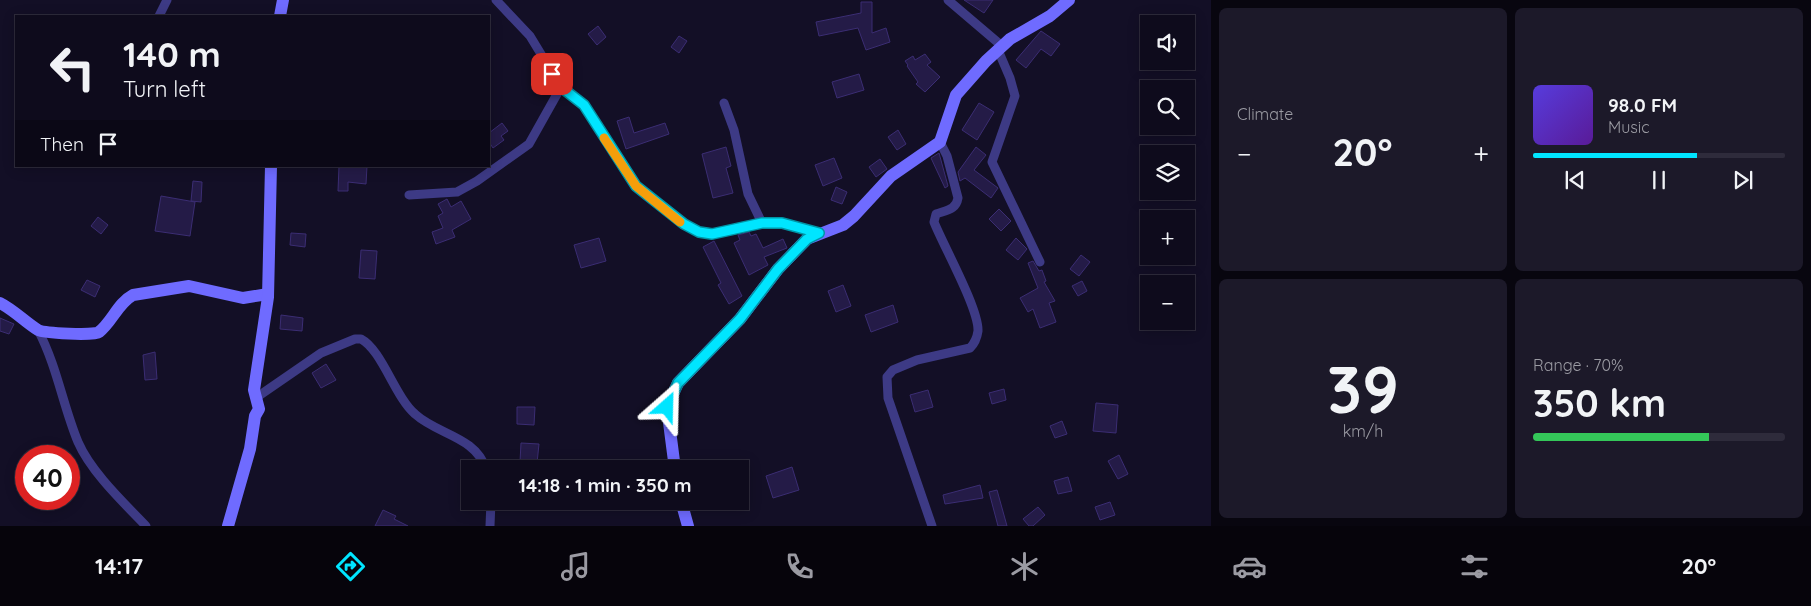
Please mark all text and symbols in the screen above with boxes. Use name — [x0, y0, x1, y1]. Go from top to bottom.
map controls — [1140, 15, 1195, 330]
button: sound — [1140, 15, 1195, 70]
text: 140 m — [123, 32, 221, 76]
icon: left — [40, 35, 105, 100]
pin — [531, 53, 573, 95]
icon: arrive — [538, 60, 566, 88]
text: Turn left — [123, 75, 206, 103]
button: search — [1140, 80, 1195, 135]
text: 98.0 FM — [1608, 93, 1677, 117]
text: Climate — [1237, 104, 1293, 124]
text: Music — [1608, 117, 1650, 137]
text: 20° — [1332, 128, 1392, 176]
icon: arrive — [94, 130, 122, 158]
text: Then — [40, 132, 84, 156]
text: − — [1237, 136, 1252, 171]
text: + — [1473, 136, 1489, 171]
button: layers — [1140, 145, 1195, 200]
icon: previous — [1561, 166, 1589, 194]
icon: pause — [1645, 166, 1673, 194]
icon: next — [1729, 166, 1757, 194]
button: + — [1140, 210, 1195, 265]
button: − — [1140, 275, 1195, 330]
text: 39 — [1327, 348, 1399, 429]
text: Range · 70% — [1533, 355, 1623, 375]
text: 350 km — [1533, 379, 1666, 427]
position arrow — [640, 380, 692, 432]
text: km/h — [1343, 421, 1383, 441]
speed limit sign: 40 — [15, 445, 80, 510]
text: 14:18 · 1 min · 350 m — [519, 473, 691, 497]
icon: directions — [333, 549, 368, 584]
icon: music — [558, 549, 593, 584]
icon: phone — [782, 549, 817, 584]
icon: climate — [1007, 549, 1042, 584]
icon: car — [1232, 549, 1267, 584]
icon: filters — [1457, 549, 1492, 584]
text: 14:17 — [95, 552, 143, 580]
text: 20° — [1681, 552, 1716, 580]

